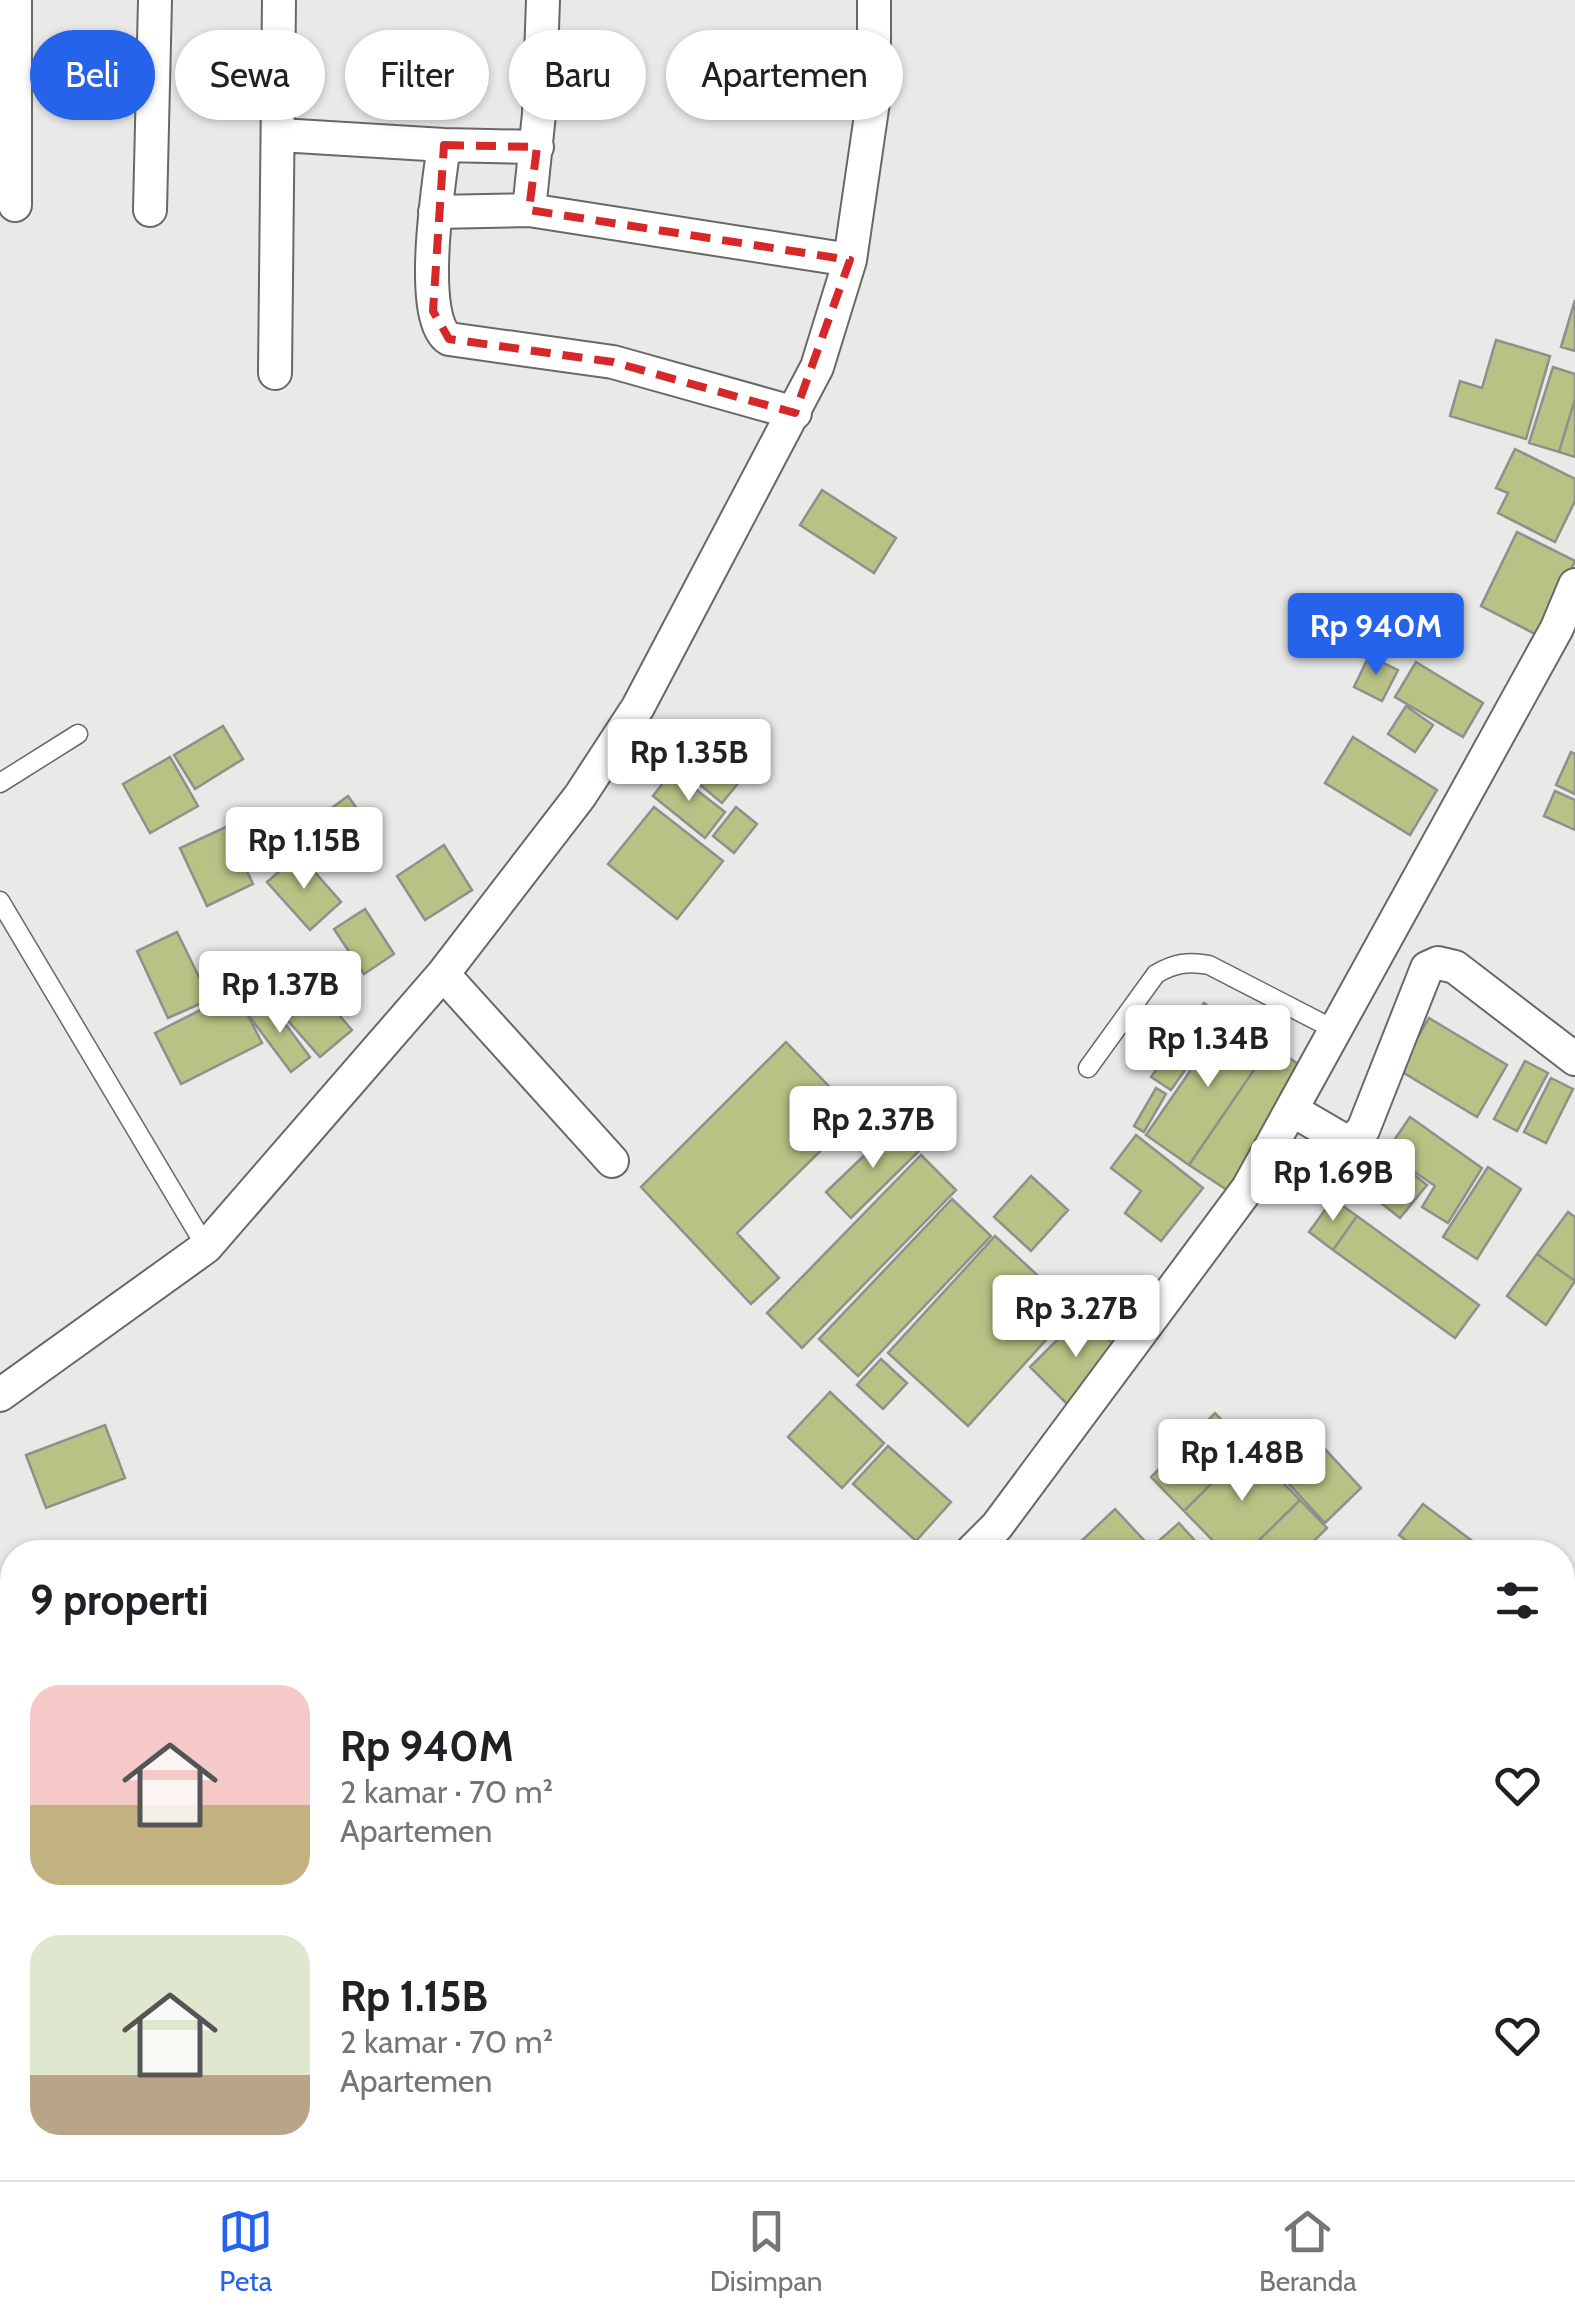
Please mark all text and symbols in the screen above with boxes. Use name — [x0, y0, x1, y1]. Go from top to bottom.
chip: Beli — [30, 30, 155, 120]
chip: Sewa — [175, 30, 325, 120]
chip: Filter — [345, 30, 489, 120]
chip: Baru — [509, 30, 646, 120]
chip: Apartemen — [666, 30, 903, 120]
pin: Rp 940M — [1284, 593, 1468, 678]
text: Rp 940M — [1310, 606, 1442, 645]
pin: Rp 1.35B — [586, 719, 792, 804]
text: Rp 1.35B — [630, 732, 748, 771]
pin: Rp 1.15B — [201, 807, 407, 892]
text: Rp 1.15B — [248, 820, 360, 859]
pin: Rp 1.37B — [177, 951, 383, 1036]
text: Rp 1.37B — [221, 964, 339, 1003]
pin: Rp 1.34B — [1105, 1005, 1311, 1090]
text: Rp 1.34B — [1147, 1018, 1269, 1057]
pin: Rp 2.37B — [770, 1086, 976, 1171]
text: Rp 2.37B — [812, 1099, 934, 1138]
pin: Rp 1.69B — [1230, 1139, 1436, 1224]
text: Rp 1.69B — [1273, 1152, 1393, 1191]
pin: Rp 3.27B — [973, 1275, 1179, 1360]
text: Rp 3.27B — [1015, 1288, 1137, 1327]
pin: Rp 1.48B — [1139, 1419, 1345, 1504]
text: Rp 1.48B — [1180, 1432, 1304, 1471]
icon: filters — [1490, 1573, 1545, 1628]
text: 9 properti — [30, 1574, 209, 1626]
text: Rp 940M — [340, 1720, 514, 1772]
icon: home — [110, 1725, 230, 1845]
icon: heart — [1490, 1758, 1545, 1813]
text: 2 kamar · 70 m² — [340, 1772, 553, 1811]
text: Apartemen — [340, 1811, 492, 1850]
text: Rp 1.15B — [340, 1970, 488, 2022]
icon: home — [110, 1975, 230, 2095]
icon: heart — [1490, 2008, 1545, 2063]
text: 2 kamar · 70 m² — [340, 2022, 553, 2061]
text: Apartemen — [340, 2061, 492, 2100]
tab: Peta — [218, 2204, 273, 2298]
tab: Disimpan — [710, 2204, 823, 2298]
tab: Beranda — [1259, 2204, 1357, 2298]

